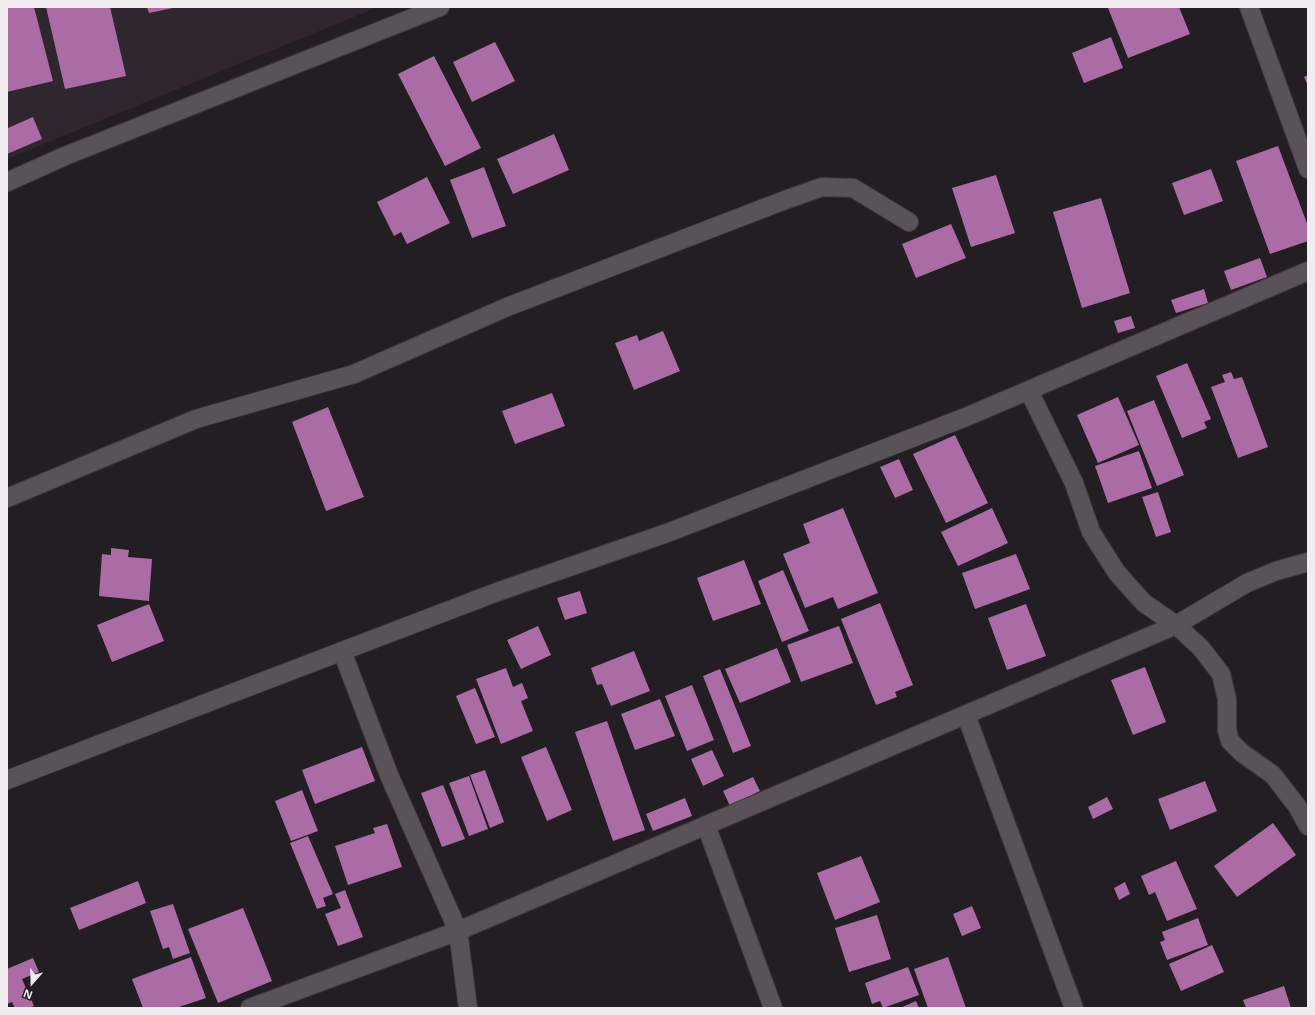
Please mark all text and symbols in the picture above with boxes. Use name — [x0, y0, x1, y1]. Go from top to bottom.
north arrow — [12, 963, 52, 1003]
text: N — [21, 986, 35, 1003]

